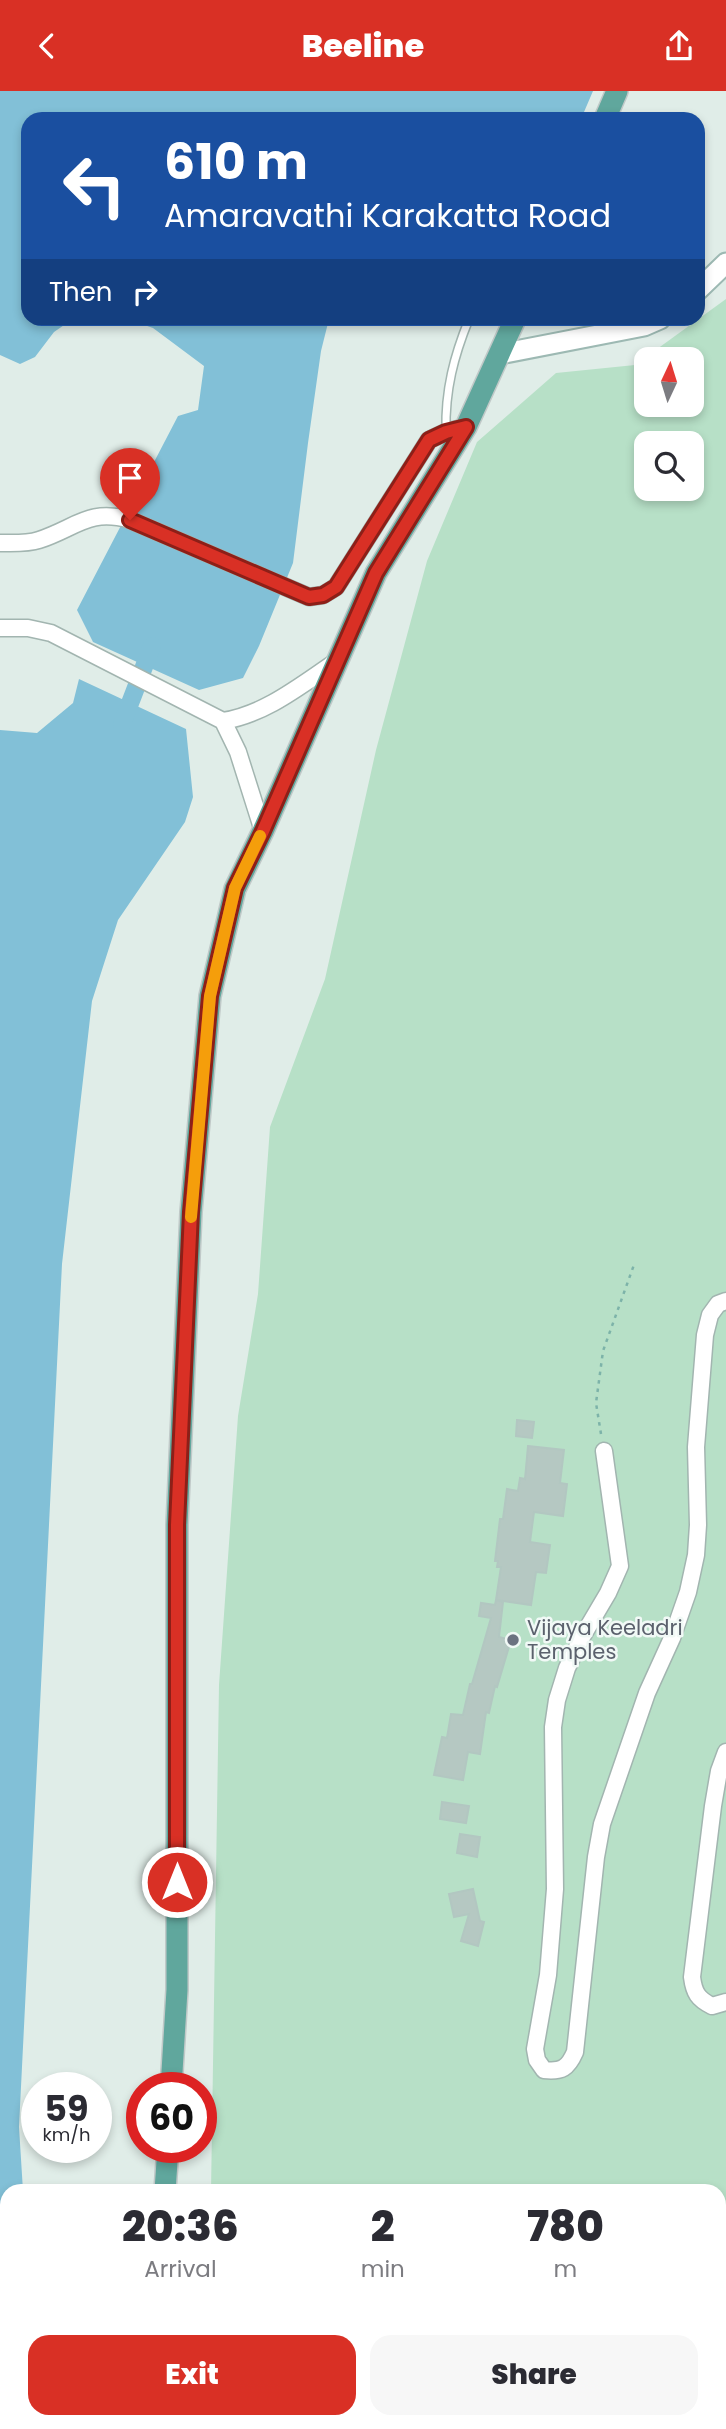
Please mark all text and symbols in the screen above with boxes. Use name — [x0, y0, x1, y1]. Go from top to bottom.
text: Beeline — [302, 23, 424, 68]
icon: back — [28, 27, 66, 65]
icon: share — [660, 27, 698, 65]
text: 610 m — [164, 128, 308, 196]
icon: left — [49, 140, 140, 231]
text: Amaravathi Karakatta Road — [164, 193, 611, 238]
icon: right — [126, 273, 164, 311]
text: Then — [49, 274, 112, 310]
north arrow — [634, 347, 704, 417]
map controls — [634, 347, 704, 501]
button: search — [634, 431, 704, 501]
pin — [100, 448, 160, 520]
icon: arrive — [111, 459, 149, 497]
place label: Vijaya Keeladri Temples — [527, 1613, 683, 1666]
marker: Vijaya Keeladri Temples — [505, 1632, 521, 1648]
position arrow — [140, 1845, 214, 1919]
speed limit sign: 60 — [126, 2072, 217, 2163]
text: 59 — [44, 2084, 89, 2133]
text: km/h — [43, 2122, 90, 2147]
text: 20:36 — [122, 2197, 239, 2256]
text: 2 — [371, 2197, 395, 2256]
text: 780 — [527, 2197, 604, 2256]
text: Arrival — [144, 2253, 217, 2285]
text: min — [361, 2253, 405, 2285]
text: m — [554, 2253, 577, 2285]
button: Exit — [28, 2335, 356, 2415]
button: Share — [370, 2335, 698, 2415]

